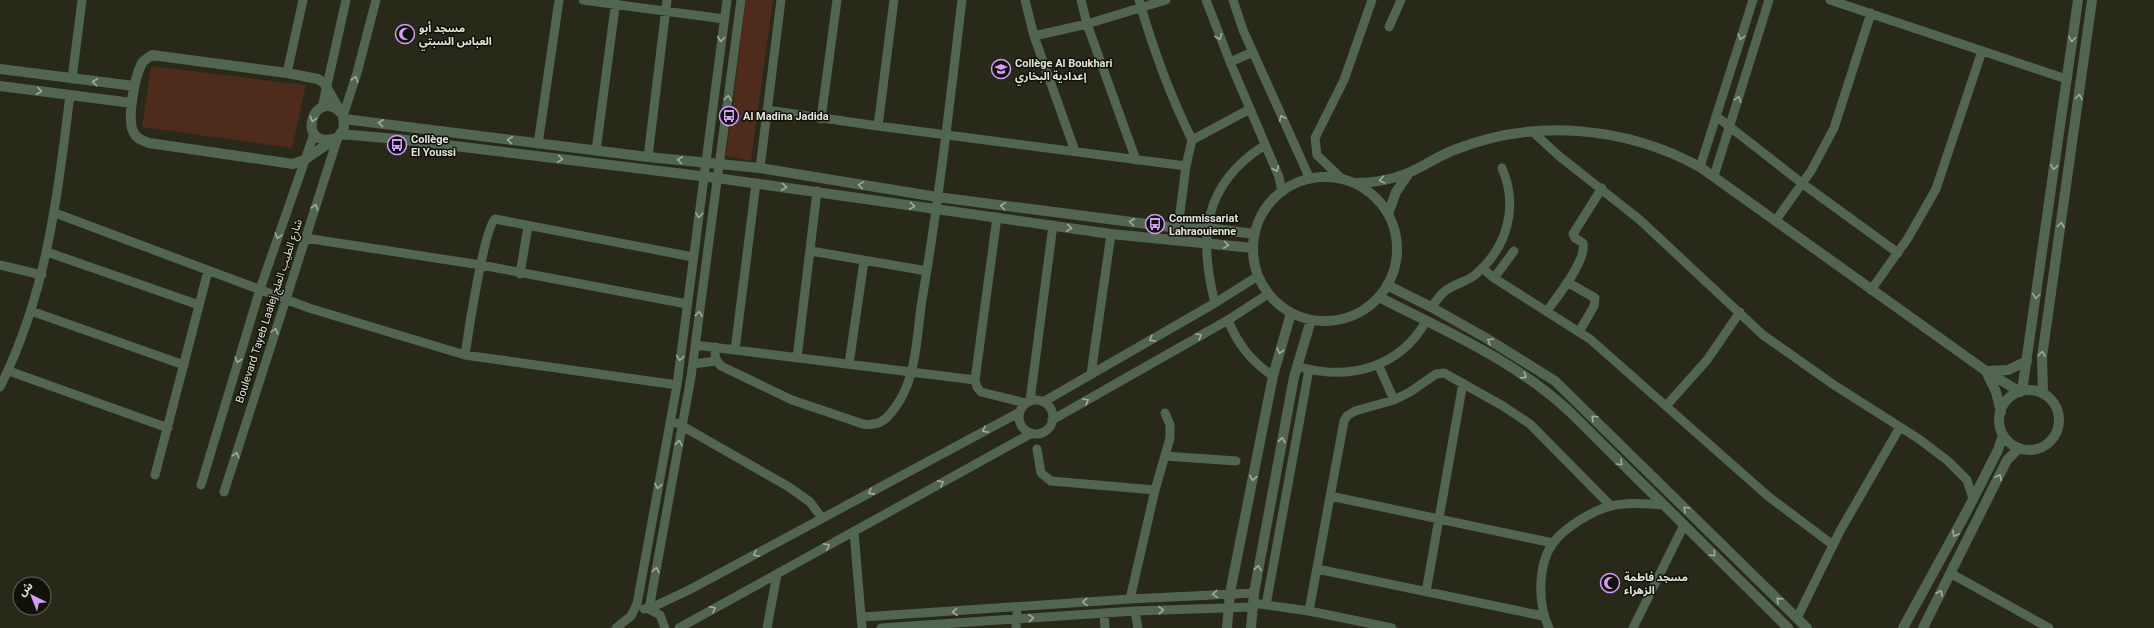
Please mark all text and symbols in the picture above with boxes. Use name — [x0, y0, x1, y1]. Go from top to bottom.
place label: مسجد أبو العباس السبتي — [419, 21, 492, 50]
mosque icon: مسجد أبو العباس السبتي — [394, 23, 416, 45]
one-way arrow — [1215, 33, 1223, 40]
one-way arrow — [1737, 33, 1746, 40]
one-way arrow — [2068, 35, 2077, 42]
one-way arrow — [717, 36, 726, 42]
place label: Collège Al Boukhari إعدادية البخاري — [1015, 57, 1113, 85]
school or university icon: Collège Al Boukhari إعدادية البخاري — [990, 58, 1012, 80]
one-way arrow — [350, 76, 359, 83]
one-way arrow — [92, 78, 99, 87]
one-way arrow — [36, 86, 42, 95]
one-way arrow — [2074, 94, 2083, 100]
one-way arrow — [723, 95, 732, 101]
one-way arrow — [1733, 96, 1742, 103]
bus stop icon: Al Madina Jadida — [718, 105, 740, 127]
place label: Al Madina Jadida — [743, 110, 829, 123]
one-way arrow — [1279, 115, 1287, 123]
one-way arrow — [309, 116, 318, 123]
one-way arrow — [378, 119, 384, 128]
place label: Collège El Youssi — [411, 133, 456, 159]
bus stop icon: Collège El Youssi — [386, 134, 408, 156]
one-way arrow — [506, 136, 513, 145]
one-way arrow — [557, 154, 563, 163]
one-way arrow — [677, 156, 683, 165]
one-way arrow — [2050, 164, 2059, 170]
one-way arrow — [1271, 166, 1279, 173]
one-way arrow — [1379, 176, 1385, 184]
one-way arrow — [858, 181, 864, 190]
one-way arrow — [781, 182, 787, 191]
one-way arrow — [909, 201, 915, 210]
one-way arrow — [1000, 202, 1007, 211]
one-way arrow — [310, 204, 319, 211]
one-way arrow — [694, 212, 703, 218]
place label: Commissariat Lahraouienne — [1169, 212, 1238, 238]
bus stop icon: Commissariat Lahraouienne — [1144, 213, 1166, 235]
street label: Boulevard Tayeb Laalej شارع الطيب العلج — [233, 217, 306, 405]
one-way arrow — [1129, 218, 1135, 227]
one-way arrow — [2056, 222, 2065, 228]
one-way arrow — [1066, 223, 1072, 232]
one-way arrow — [274, 233, 283, 240]
one-way arrow — [1223, 240, 1229, 249]
one-way arrow — [2032, 293, 2041, 299]
one-way arrow — [694, 311, 703, 317]
one-way arrow — [270, 328, 279, 335]
one-way arrow — [1149, 334, 1156, 341]
one-way arrow — [1195, 334, 1202, 341]
one-way arrow — [1487, 338, 1494, 345]
one-way arrow — [1276, 347, 1285, 354]
one-way arrow — [2038, 351, 2047, 357]
one-way arrow — [676, 355, 685, 361]
one-way arrow — [234, 356, 243, 363]
one-way arrow — [1520, 371, 1527, 378]
one-way arrow — [1082, 398, 1089, 405]
one-way arrow — [1591, 415, 1599, 423]
one-way arrow — [982, 426, 990, 433]
one-way arrow — [1277, 437, 1286, 443]
one-way arrow — [674, 439, 683, 446]
one-way arrow — [231, 452, 240, 459]
one-way arrow — [1615, 458, 1623, 466]
one-way arrow — [1994, 473, 2001, 481]
one-way arrow — [1249, 475, 1257, 481]
one-way arrow — [937, 480, 944, 488]
one-way arrow — [655, 483, 663, 489]
one-way arrow — [868, 487, 875, 495]
one-way arrow — [1683, 506, 1691, 514]
one-way arrow — [1952, 530, 1959, 537]
one-way arrow — [823, 543, 830, 551]
one-way arrow — [753, 549, 761, 556]
one-way arrow — [1708, 549, 1716, 557]
one-way arrow — [1254, 565, 1262, 571]
one-way arrow — [651, 567, 660, 574]
place label: مسجد فاطمة الزهراء — [1624, 571, 1688, 597]
mosque icon: مسجد فاطمة الزهراء — [1599, 572, 1621, 594]
north arrow — [12, 576, 52, 616]
text: ش — [16, 579, 35, 599]
one-way arrow — [1212, 590, 1218, 598]
one-way arrow — [1935, 590, 1943, 597]
one-way arrow — [1776, 597, 1784, 605]
one-way arrow — [1082, 598, 1088, 607]
one-way arrow — [1158, 605, 1164, 614]
one-way arrow — [709, 606, 716, 613]
one-way arrow — [952, 607, 958, 616]
one-way arrow — [1028, 613, 1034, 622]

